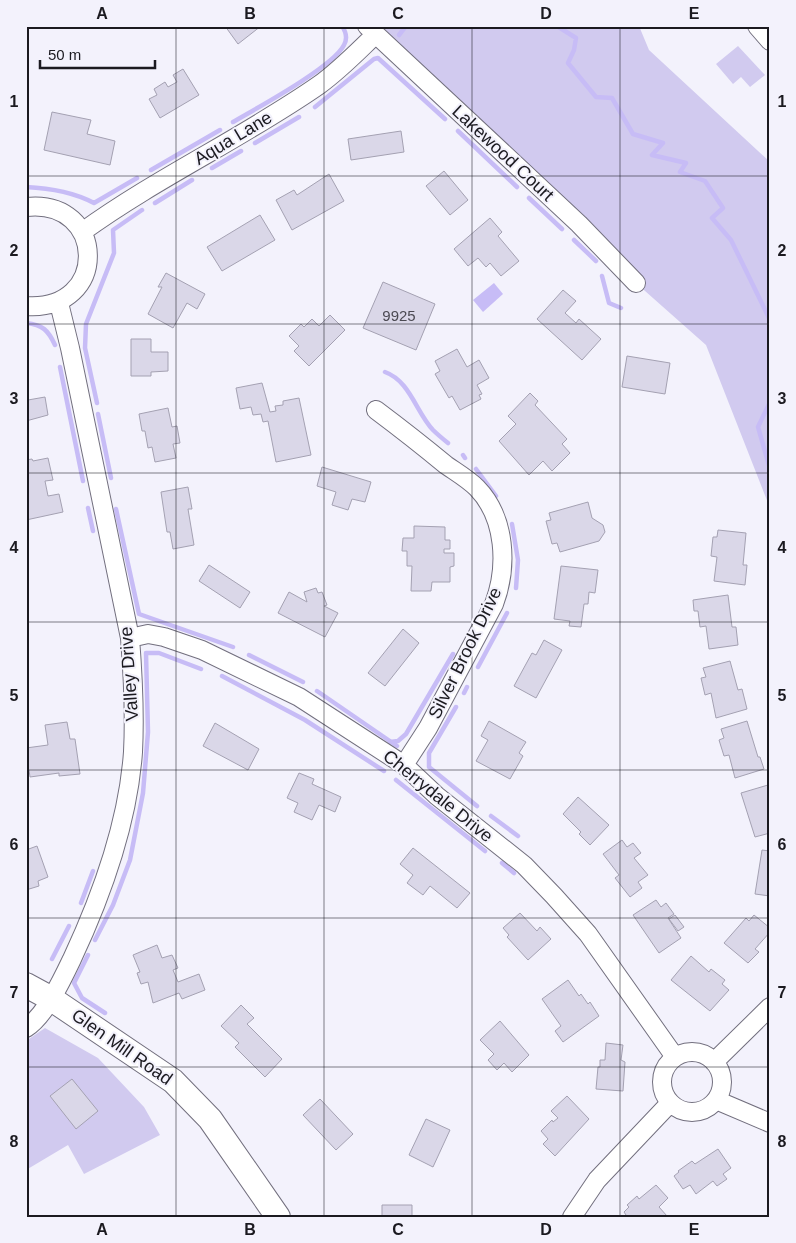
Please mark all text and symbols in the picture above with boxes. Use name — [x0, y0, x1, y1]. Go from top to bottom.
text: A — [96, 5, 108, 22]
text: B — [244, 5, 256, 22]
text: C — [392, 5, 404, 22]
text: D — [540, 5, 552, 22]
text: E — [689, 5, 700, 22]
scale bar — [40, 38, 155, 70]
text: 50 m — [48, 46, 81, 63]
text: 1 — [10, 93, 19, 110]
text: 1 — [778, 93, 787, 110]
street label: Lakewood Court — [448, 101, 558, 205]
street label: Aqua Lane — [191, 107, 275, 169]
text: 2 — [10, 242, 19, 259]
text: 2 — [778, 242, 787, 259]
house number: 9925 — [382, 307, 416, 324]
text: 3 — [10, 390, 19, 407]
text: 3 — [778, 390, 787, 407]
text: 4 — [10, 539, 19, 556]
text: 4 — [778, 539, 787, 556]
street label: Silver Brook Drive — [424, 584, 506, 722]
street label: Valley Drive — [116, 626, 142, 722]
text: 5 — [10, 687, 19, 704]
text: 5 — [778, 687, 787, 704]
street label: Cherrydale Drive — [379, 746, 497, 846]
text: 6 — [10, 836, 19, 853]
text: 6 — [778, 836, 787, 853]
text: 7 — [10, 984, 19, 1001]
text: 7 — [778, 984, 787, 1001]
street label: Glen Mill Road — [68, 1005, 176, 1089]
text: 8 — [10, 1133, 19, 1150]
text: 8 — [778, 1133, 787, 1150]
text: A — [96, 1221, 108, 1238]
text: B — [244, 1221, 256, 1238]
text: C — [392, 1221, 404, 1238]
text: D — [540, 1221, 552, 1238]
text: E — [689, 1221, 700, 1238]

